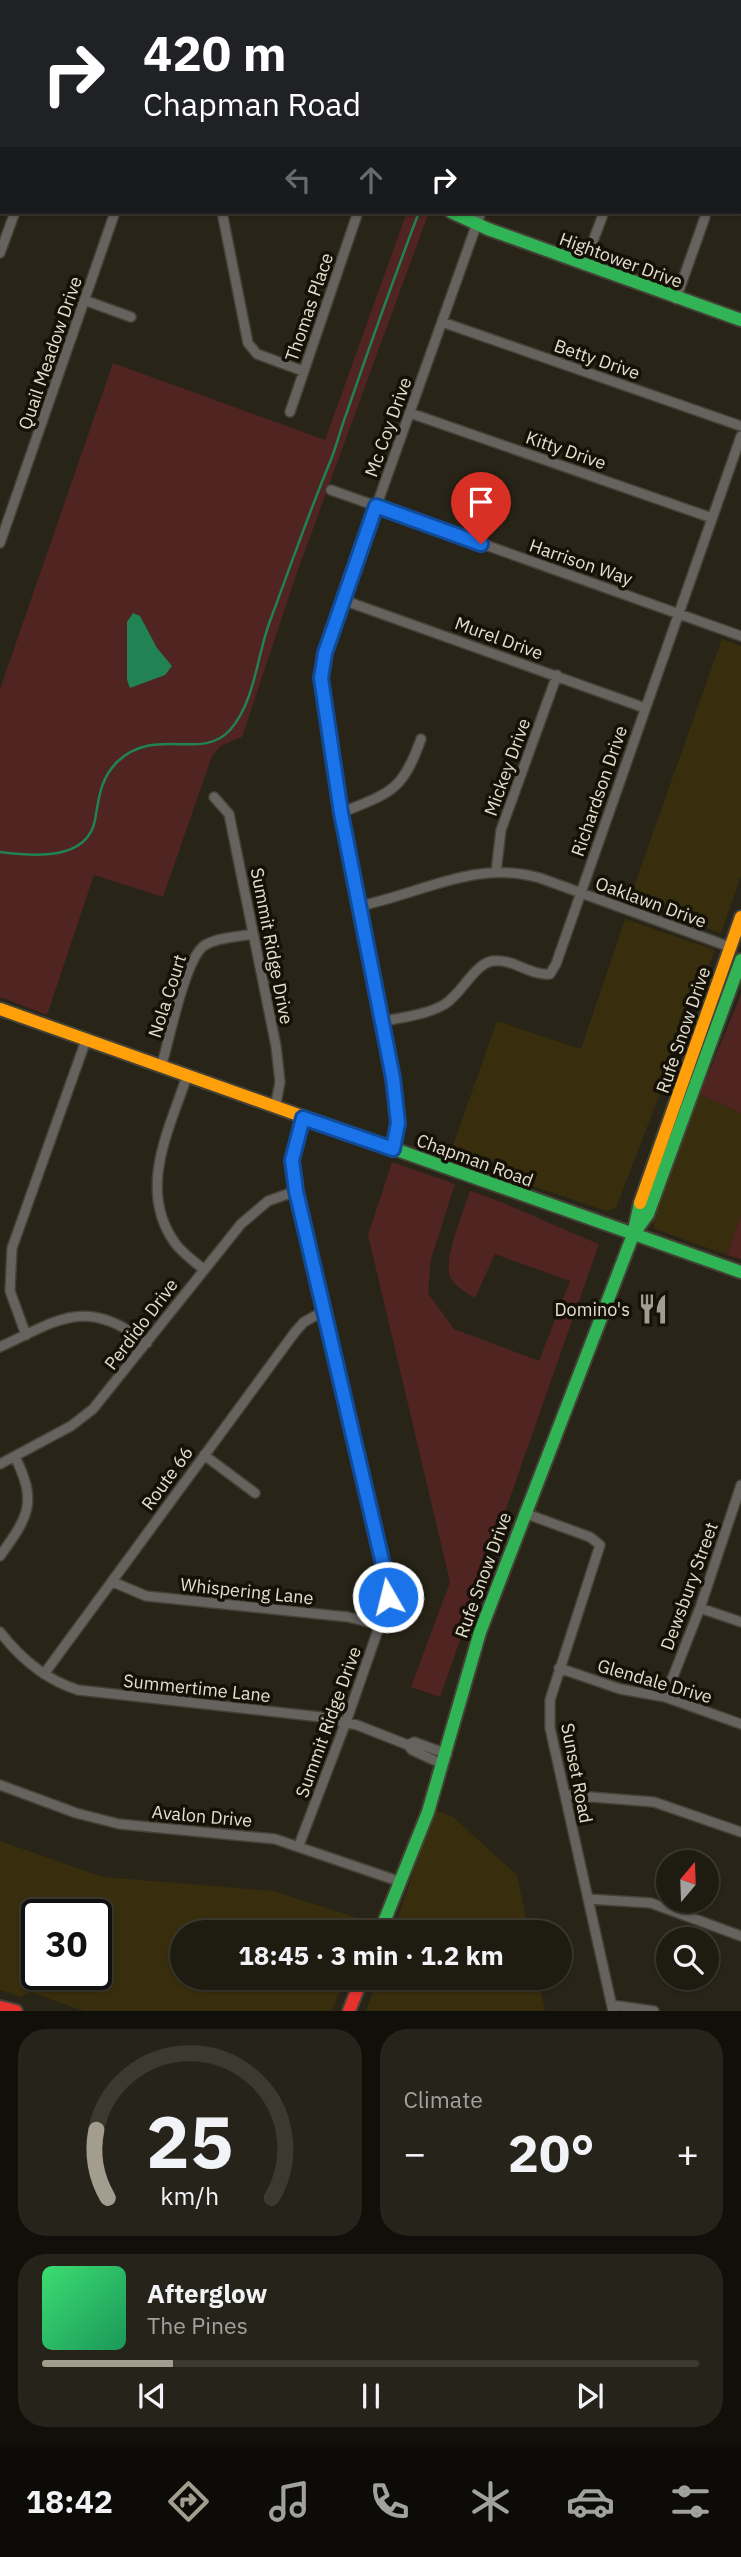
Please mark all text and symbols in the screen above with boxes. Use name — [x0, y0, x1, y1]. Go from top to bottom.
text: 420 m — [143, 21, 287, 84]
icon: right — [28, 28, 119, 119]
text: Chapman Road — [143, 83, 361, 125]
icon: left — [279, 161, 317, 199]
icon: ahead — [352, 161, 390, 199]
icon: right — [425, 161, 463, 199]
street label: Hightower Drive — [556, 227, 686, 293]
street label: Thomas Place — [280, 250, 338, 364]
street label: Quail Meadow Drive — [13, 273, 87, 433]
street label: Betty Drive — [551, 334, 643, 384]
street label: Mc Coy Drive — [359, 374, 417, 480]
street label: Kitty Drive — [523, 426, 609, 474]
pin — [451, 472, 511, 544]
icon: arrive — [462, 483, 500, 521]
street label: Harrison Way — [526, 534, 636, 590]
street label: Murel Drive — [452, 611, 546, 665]
street label: Mickey Drive — [479, 715, 535, 819]
street label: Richardson Drive — [566, 722, 632, 859]
street label: Summit Ridge Drive — [246, 866, 298, 1026]
street label: Oaklawn Drive — [592, 871, 710, 933]
street label: Nola Court — [143, 952, 191, 1040]
street label: Rufe Snow Drive — [651, 964, 715, 1096]
street label: Chapman Road — [413, 1128, 537, 1192]
street label: Perdido Drive — [99, 1274, 183, 1374]
restaurant icon: Domino's — [636, 1292, 670, 1326]
place label: Domino's — [555, 1298, 630, 1321]
street label: Route 66 — [136, 1441, 198, 1515]
street label: Rufe Snow Drive — [450, 1509, 516, 1641]
street label: Dewsbury Street — [655, 1519, 723, 1653]
position arrow — [351, 1560, 425, 1634]
street label: Whispering Lane — [179, 1573, 315, 1609]
street label: Summit Ridge Drive — [290, 1643, 366, 1801]
street label: Glendale Drive — [595, 1654, 715, 1708]
street label: Summertime Lane — [122, 1669, 272, 1707]
street label: Sunset Road — [556, 1721, 598, 1825]
street label: Avalon Drive — [151, 1800, 253, 1832]
north arrow — [656, 1850, 719, 1913]
map controls — [656, 1850, 719, 1990]
speed limit sign: 30 — [21, 1899, 112, 1990]
button: search — [656, 1927, 719, 1990]
text: 18:45 · 3 min · 1.2 km — [238, 1938, 504, 1972]
text: Climate — [404, 2084, 483, 2114]
text: 25 — [146, 2094, 233, 2189]
text: 20° — [508, 2119, 595, 2186]
text: − — [404, 2128, 426, 2177]
text: + — [676, 2128, 699, 2177]
text: km/h — [160, 2179, 219, 2212]
text: Afterglow — [147, 2276, 267, 2310]
text: The Pines — [147, 2310, 248, 2340]
icon: previous — [133, 2377, 171, 2415]
icon: pause — [352, 2377, 390, 2415]
icon: next — [571, 2377, 609, 2415]
icon: directions — [164, 2477, 213, 2526]
icon: music — [265, 2477, 314, 2526]
icon: phone — [365, 2477, 414, 2526]
icon: climate — [466, 2477, 515, 2526]
icon: car — [566, 2477, 615, 2526]
icon: filters — [666, 2477, 715, 2526]
text: 18:42 — [26, 2480, 113, 2522]

